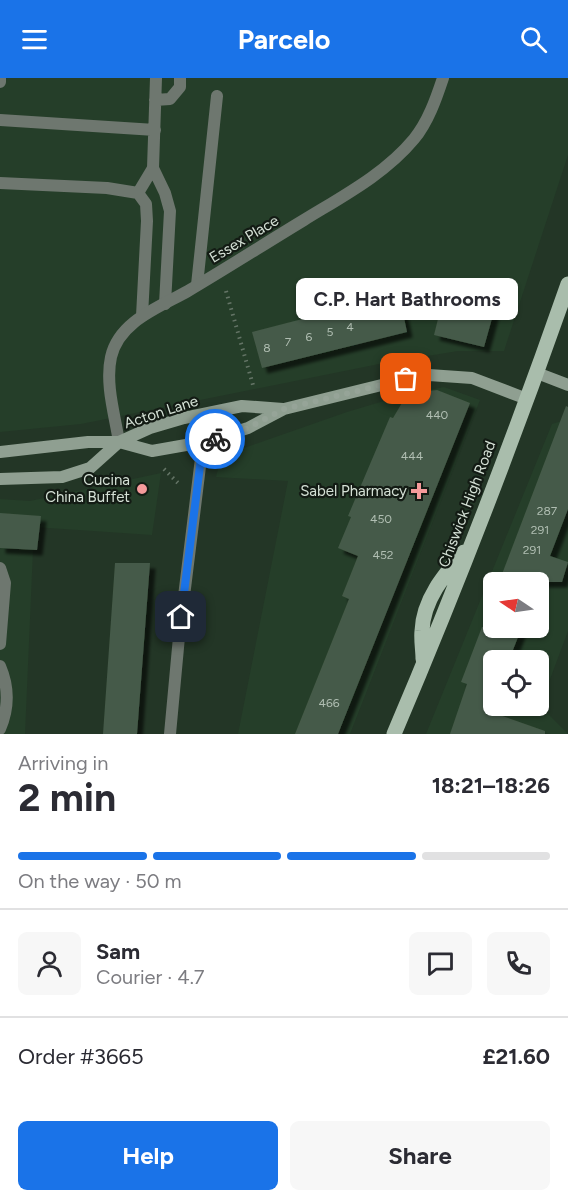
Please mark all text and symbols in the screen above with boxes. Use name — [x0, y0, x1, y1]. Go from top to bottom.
icon: menu — [18, 23, 51, 56]
text: Parcelo — [238, 23, 330, 56]
icon: search — [517, 23, 550, 56]
street label: Essex Place — [206, 211, 282, 267]
callout: C.P. Hart Bathrooms — [295, 277, 517, 319]
text: C.P. Hart Bathrooms — [313, 287, 501, 311]
house number: 4 — [346, 320, 354, 334]
house number: 5 — [327, 325, 334, 339]
house number: 6 — [306, 330, 313, 344]
house number: 7 — [285, 335, 292, 349]
house number: 8 — [263, 341, 271, 355]
pin — [380, 353, 431, 404]
icon: bag — [389, 362, 422, 395]
street label: Acton Lane — [122, 392, 200, 432]
house number: 440 — [426, 408, 449, 422]
courier — [185, 409, 245, 469]
icon: bike — [199, 423, 232, 456]
street label: Chiswick High Road — [435, 438, 499, 570]
house number: 444 — [401, 449, 424, 463]
place label: Cucina China Buffet — [45, 471, 130, 506]
marker: Cucina China Buffet — [135, 482, 149, 496]
place label: Sabel Pharmacy — [300, 482, 407, 500]
marker: Sabel Pharmacy — [412, 484, 426, 498]
house number: 287 — [537, 504, 558, 518]
house number: 450 — [370, 512, 392, 526]
house number: 291 — [531, 523, 549, 537]
house number: 291 — [523, 543, 541, 557]
house number: 452 — [372, 548, 394, 562]
north arrow — [483, 572, 549, 638]
map controls — [483, 572, 549, 716]
pin — [155, 591, 206, 642]
icon: home — [164, 600, 197, 633]
button: locate — [483, 650, 549, 716]
house number: 466 — [318, 696, 340, 710]
text: Arriving in — [18, 751, 108, 775]
text: 18:21–18:26 — [432, 772, 550, 799]
text: 2 min — [18, 774, 116, 821]
text: On the way · 50 m — [18, 869, 181, 893]
button: person — [18, 932, 81, 995]
button: chat — [409, 932, 472, 995]
button: phone — [487, 932, 550, 995]
text: Sam — [96, 938, 140, 965]
text: Courier · 4.7 — [96, 965, 205, 989]
text: Order #3665 — [18, 1043, 144, 1070]
text: £21.60 — [482, 1043, 550, 1070]
button: Help — [18, 1121, 278, 1190]
button: Share — [290, 1121, 550, 1190]

